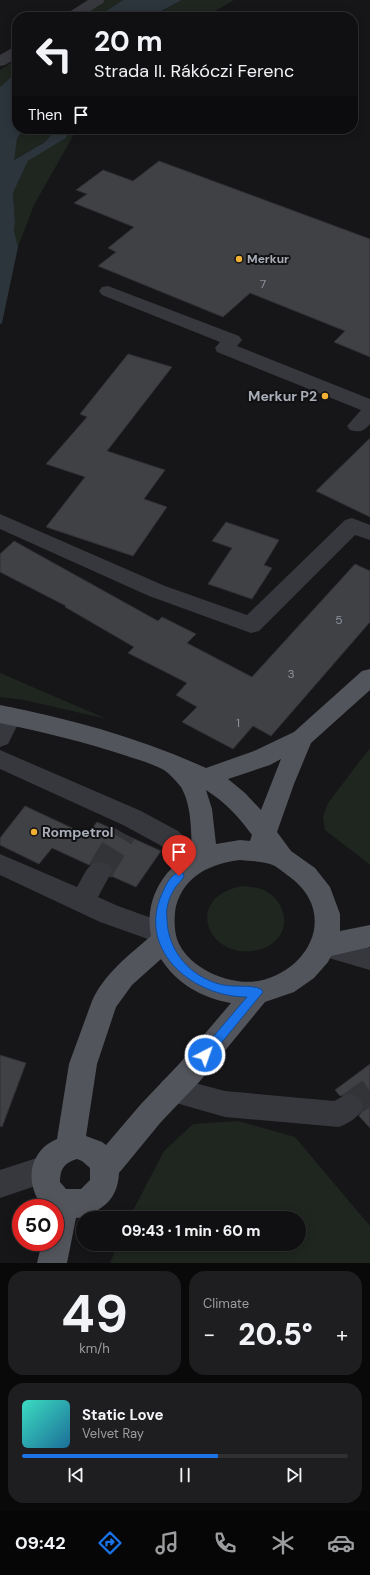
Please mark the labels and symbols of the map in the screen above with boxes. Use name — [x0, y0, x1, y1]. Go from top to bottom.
place label: Merkur — [247, 251, 289, 267]
marker: Merkur — [234, 254, 244, 264]
house number: 7 — [260, 276, 266, 292]
place label: Merkur P2 — [248, 387, 317, 405]
marker: Merkur P2 — [320, 391, 330, 401]
house number: 5 — [335, 612, 343, 628]
house number: 3 — [287, 666, 295, 682]
house number: 1 — [236, 715, 240, 731]
place label: Rompetrol — [42, 823, 114, 841]
marker: Rompetrol — [29, 827, 39, 837]
pin — [162, 835, 196, 876]
position arrow — [184, 1034, 226, 1076]
speed limit sign: 50 — [12, 1199, 64, 1251]

